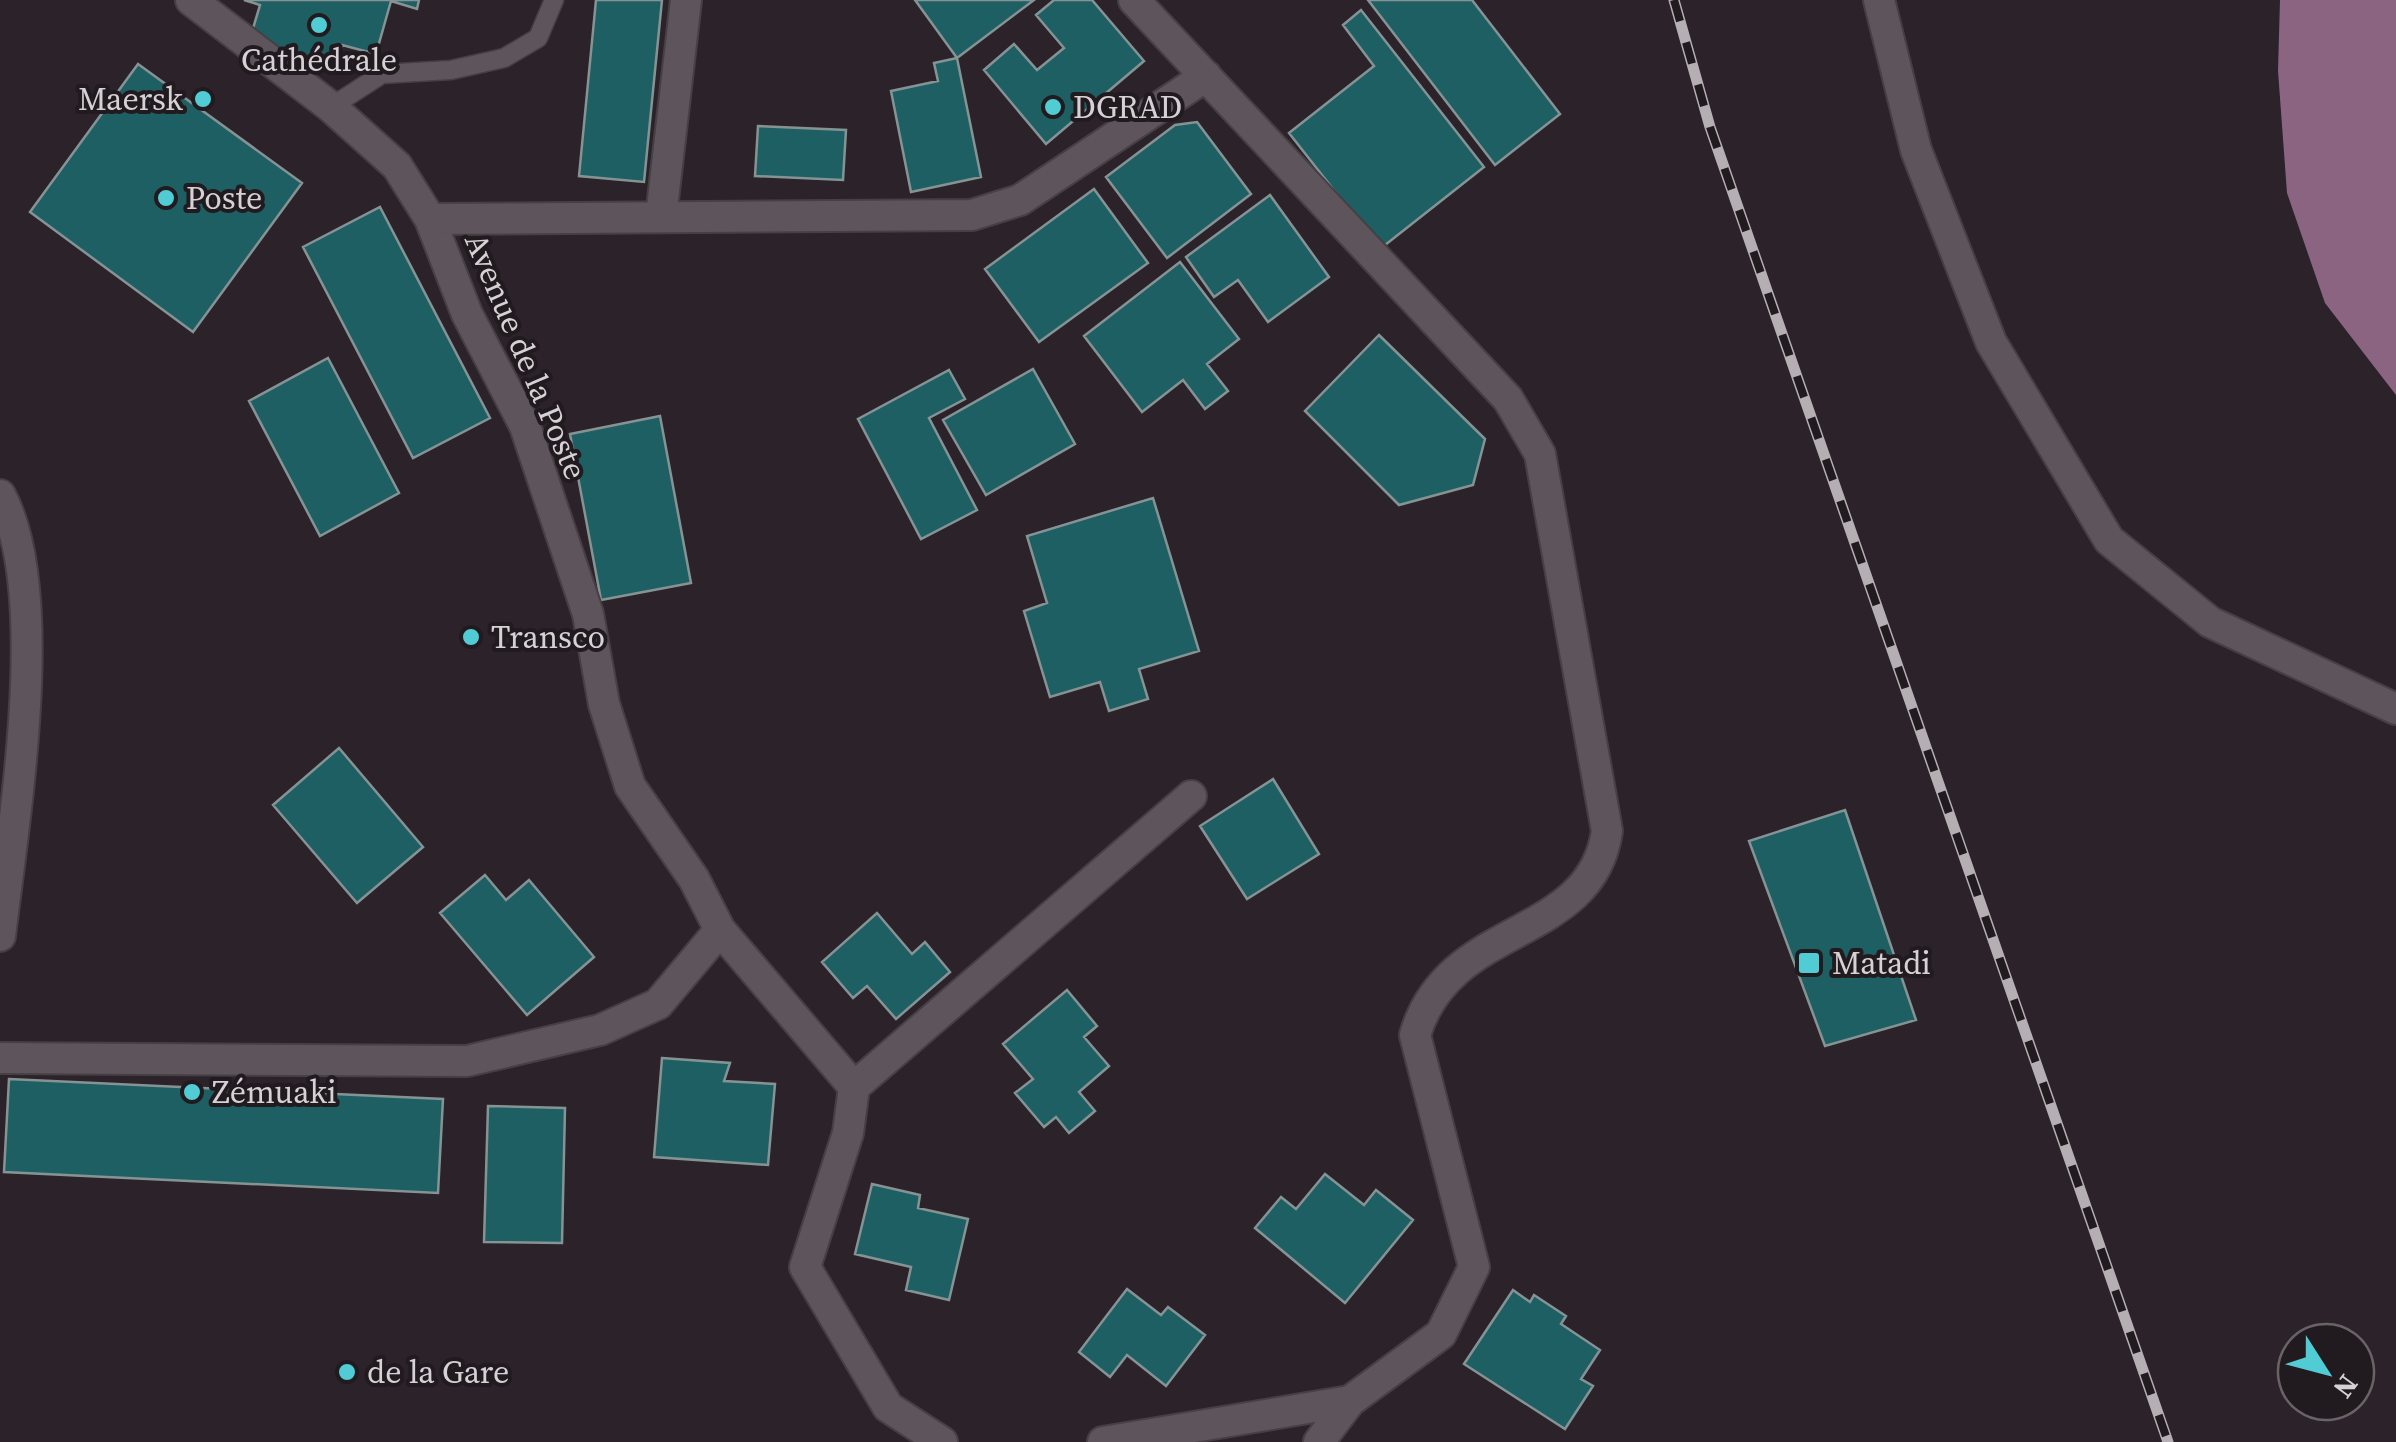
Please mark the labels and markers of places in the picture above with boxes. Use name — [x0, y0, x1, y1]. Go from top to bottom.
marker: Cathédrale — [308, 14, 330, 36]
place label: Cathédrale — [241, 38, 397, 82]
place label: Maersk — [78, 77, 183, 121]
place label: DGRAD — [1073, 85, 1182, 129]
marker: Maersk — [192, 88, 214, 110]
marker: DGRAD — [1042, 96, 1064, 118]
place label: Poste — [186, 176, 262, 220]
marker: Poste — [155, 187, 177, 209]
place label: Transco — [491, 615, 605, 659]
marker: Transco — [460, 626, 482, 648]
place label: Matadi — [1832, 941, 1931, 985]
marker: Matadi — [1796, 950, 1822, 976]
place label: Zémuaki — [212, 1070, 337, 1114]
marker: Zémuaki — [181, 1081, 203, 1103]
place label: de la Gare — [367, 1350, 509, 1394]
marker: de la Gare — [336, 1361, 358, 1383]

